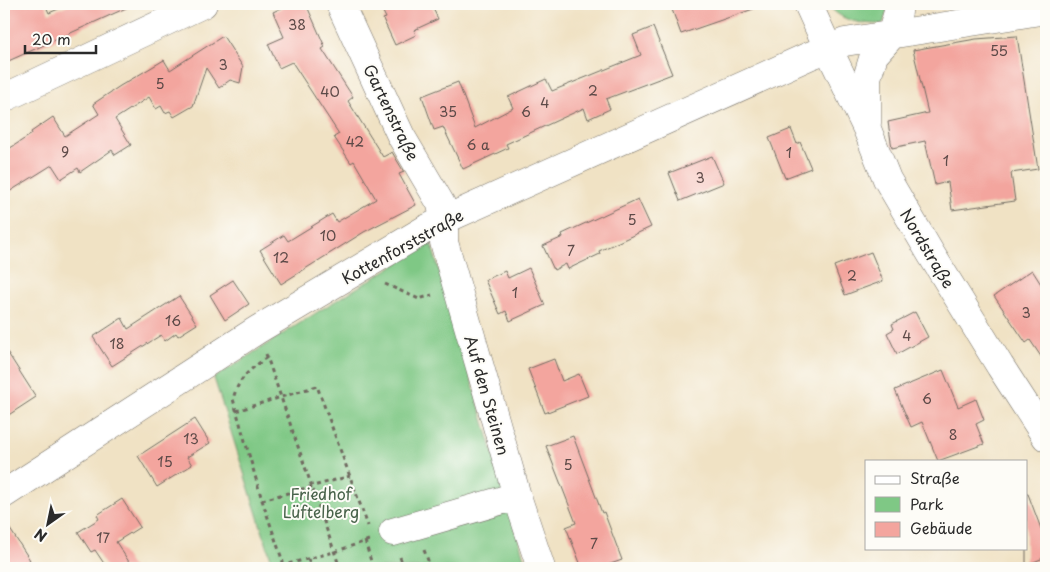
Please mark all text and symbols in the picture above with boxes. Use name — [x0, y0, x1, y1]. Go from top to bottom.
house number: 38 — [288, 14, 306, 35]
scale bar — [25, 22, 96, 54]
text: 20 m — [32, 27, 71, 50]
house number: 55 — [990, 40, 1008, 61]
house number: 3 — [218, 54, 228, 75]
street label: Gartenstraße — [358, 60, 426, 164]
house number: 5 — [155, 73, 165, 94]
house number: 2 — [588, 80, 598, 101]
house number: 40 — [320, 81, 340, 102]
house number: 4 — [540, 92, 550, 113]
house number: 35 — [439, 101, 457, 122]
house number: 6 — [521, 101, 531, 122]
house number: 42 — [346, 131, 364, 152]
house number: 6 a — [467, 134, 490, 155]
house number: 9 — [61, 141, 69, 162]
house number: 1 — [786, 142, 792, 163]
house number: 1 — [943, 150, 949, 171]
house number: 3 — [695, 167, 705, 188]
street label: Kottenforststraße — [337, 203, 467, 289]
street label: Nordstraße — [895, 204, 961, 292]
house number: 5 — [627, 209, 637, 230]
house number: 10 — [320, 225, 336, 246]
house number: 7 — [567, 240, 575, 261]
house number: 12 — [273, 247, 289, 268]
house number: 2 — [847, 265, 857, 286]
house number: 1 — [512, 282, 518, 303]
house number: 3 — [1021, 302, 1031, 323]
house number: 16 — [165, 310, 181, 331]
house number: 4 — [902, 325, 912, 346]
street label: Auf den Steinen — [459, 332, 517, 458]
house number: 18 — [109, 333, 125, 354]
house number: 6 — [922, 388, 932, 409]
house number: 8 — [949, 424, 957, 445]
house number: 13 — [183, 428, 199, 449]
house number: 15 — [157, 451, 173, 472]
house number: 5 — [563, 454, 573, 475]
legend — [865, 460, 1028, 550]
text: Straße — [910, 466, 960, 489]
park label: Friedhof Lüftelberg — [283, 481, 359, 523]
text: Park — [910, 492, 944, 515]
north arrow — [22, 500, 72, 550]
text: Gebäude — [910, 516, 972, 539]
text: N — [30, 523, 51, 547]
house number: 17 — [96, 527, 110, 548]
house number: 7 — [590, 533, 598, 554]

